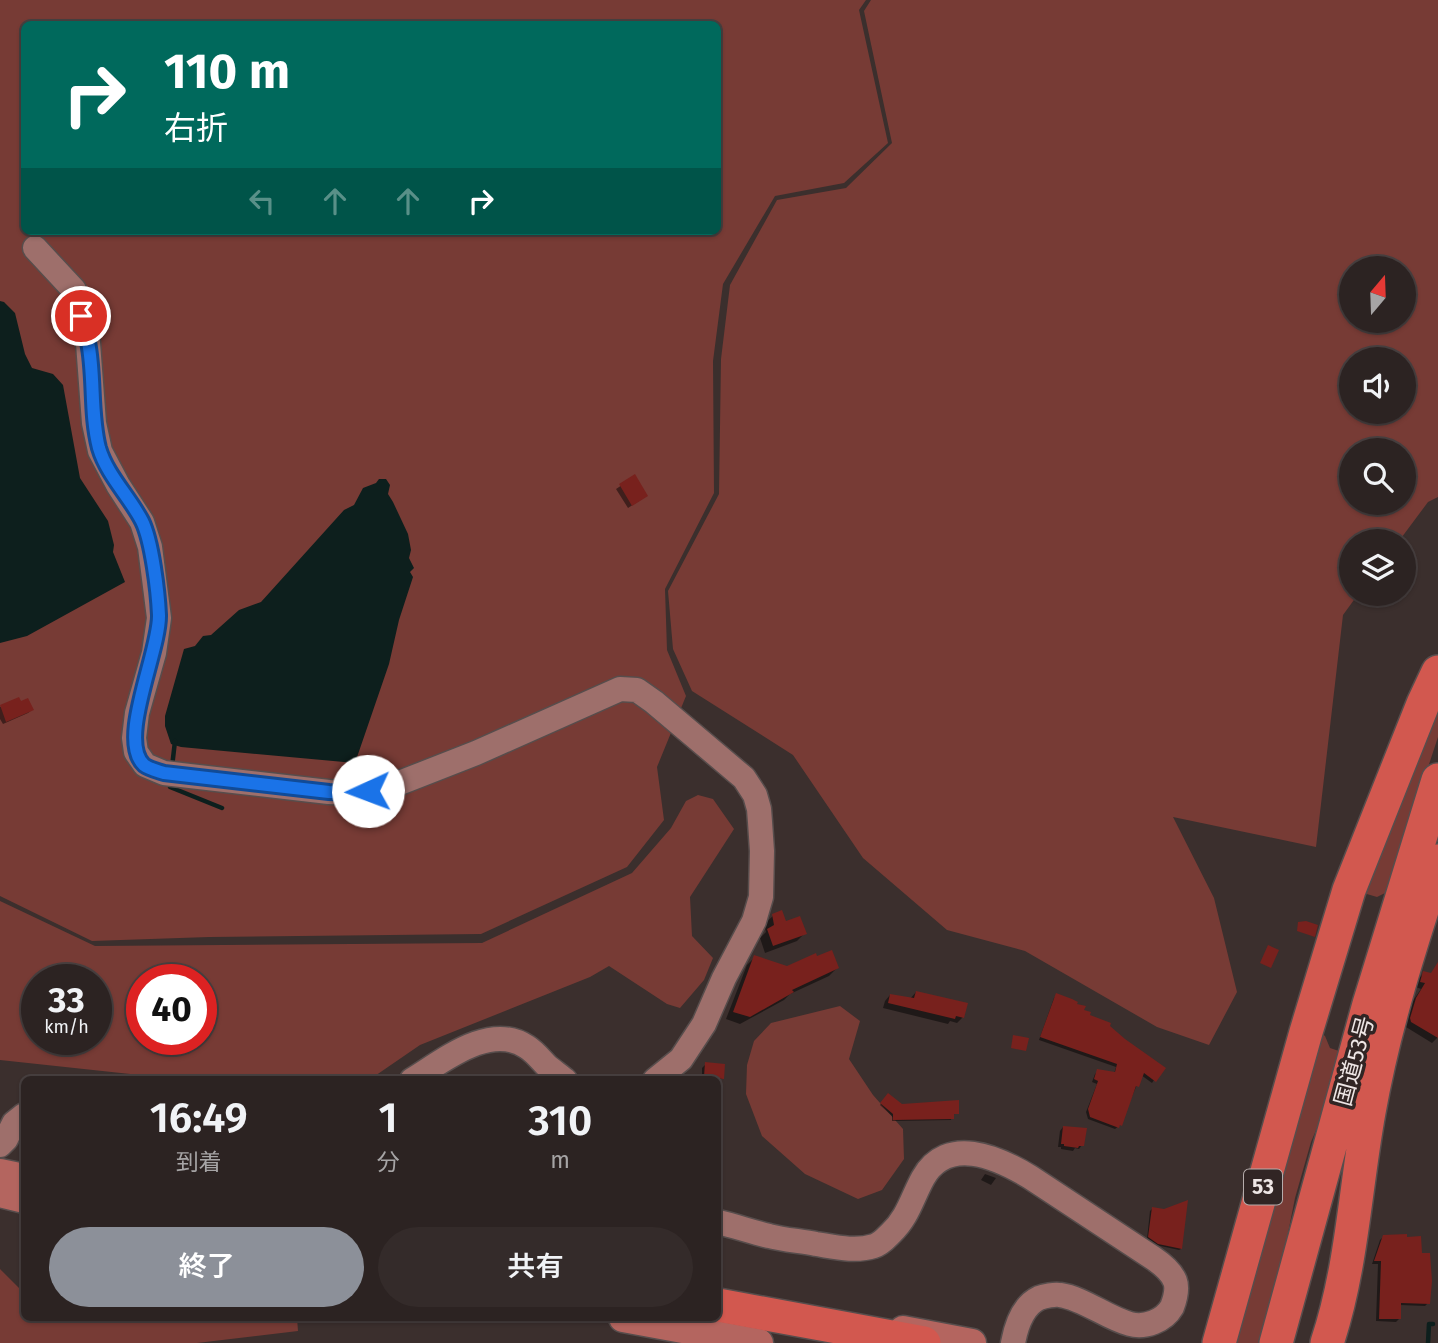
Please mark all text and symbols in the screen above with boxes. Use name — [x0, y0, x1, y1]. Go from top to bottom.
text: 110 m — [164, 42, 290, 101]
icon: right — [49, 49, 140, 140]
text: 右折 — [164, 109, 228, 147]
icon: left — [243, 182, 281, 220]
icon: ahead — [316, 182, 354, 220]
icon: ahead — [389, 182, 427, 220]
icon: right — [462, 182, 500, 220]
north arrow — [1339, 256, 1416, 332]
map controls — [1339, 256, 1416, 606]
pin — [51, 286, 111, 346]
icon: arrive — [62, 297, 100, 335]
button: sound — [1339, 347, 1416, 424]
button: search — [1339, 438, 1416, 515]
button: layers — [1339, 529, 1416, 606]
position arrow — [331, 754, 405, 828]
speed limit sign: 40 — [126, 964, 217, 1055]
text: 33 — [48, 979, 85, 1021]
street label: 国道53号 — [1329, 1013, 1379, 1109]
text: km/h — [44, 1016, 89, 1038]
text: 16:49 — [150, 1093, 248, 1143]
text: 1 — [378, 1093, 398, 1143]
text: 310 — [528, 1096, 592, 1146]
text: m — [550, 1146, 570, 1174]
text: 到着 — [176, 1148, 222, 1176]
text: 分 — [376, 1148, 399, 1176]
road number: 53 — [1244, 1170, 1282, 1204]
button: 終了 — [49, 1227, 364, 1307]
button: 共有 — [378, 1227, 693, 1307]

